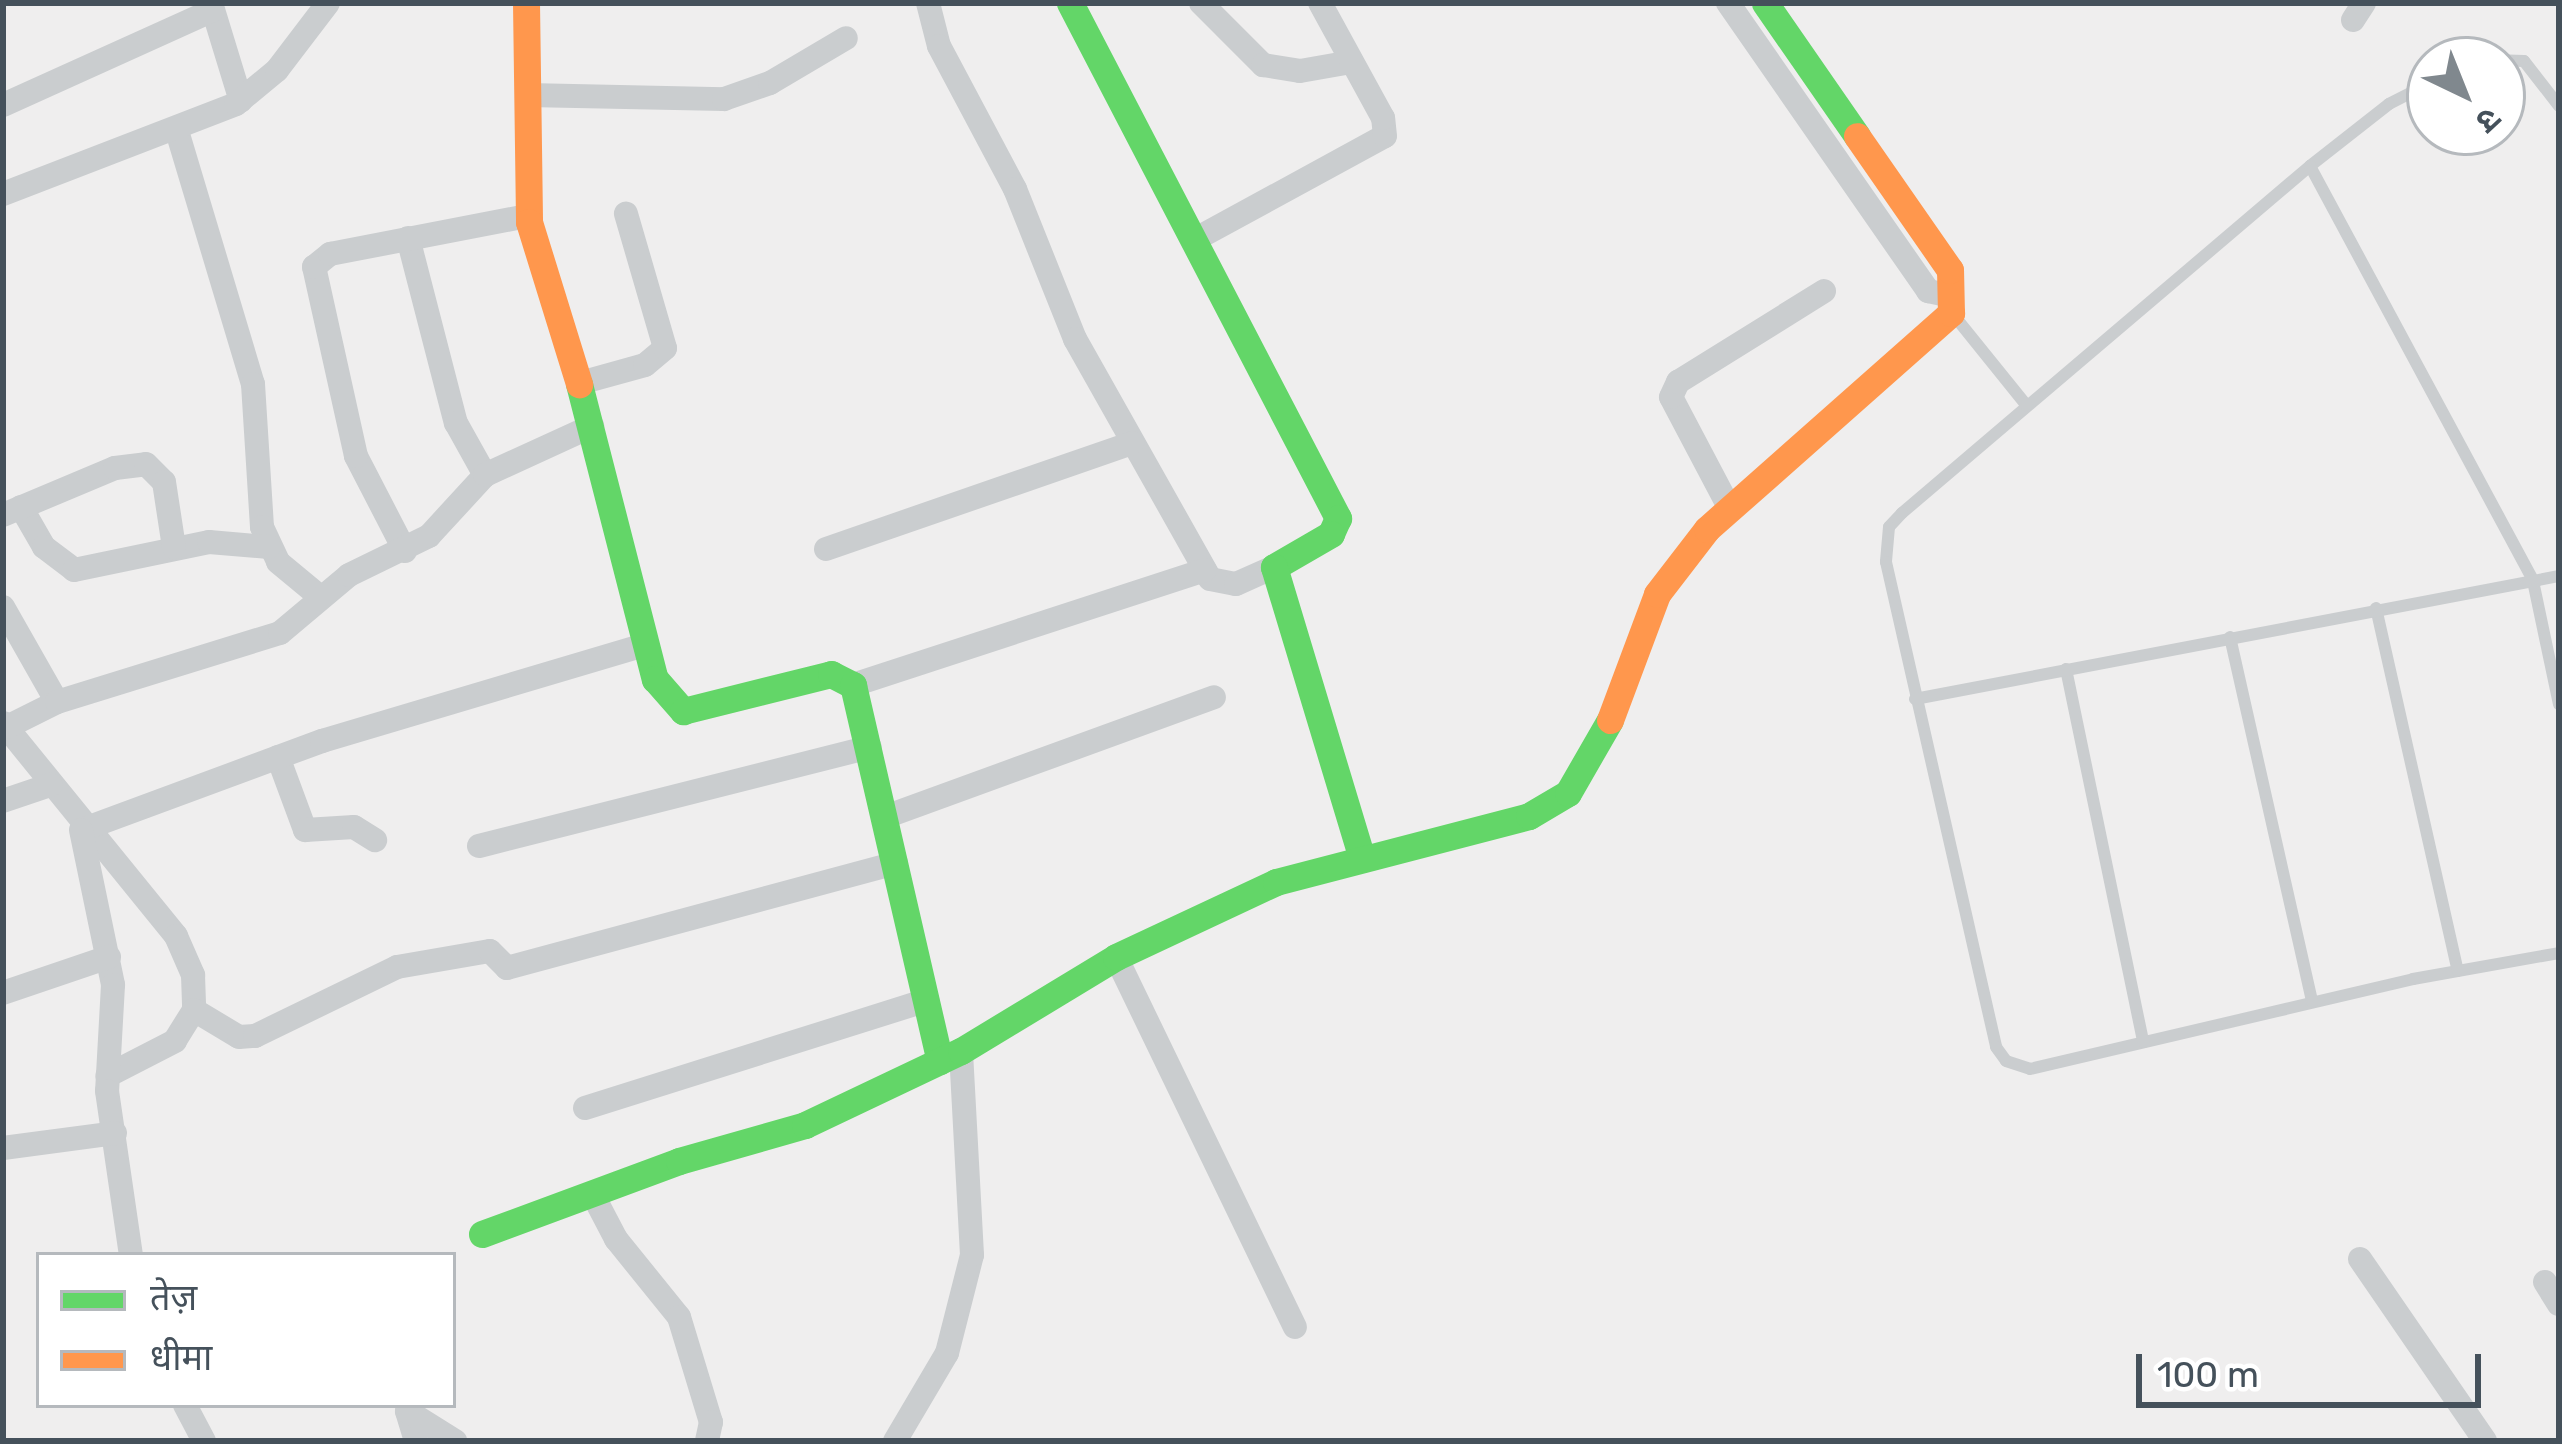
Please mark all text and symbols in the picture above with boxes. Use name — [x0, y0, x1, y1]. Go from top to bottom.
north arrow — [2406, 36, 2526, 156]
text: उ — [2468, 100, 2509, 141]
legend — [36, 1252, 456, 1408]
text: तेज़ — [150, 1276, 197, 1319]
scale bar — [2142, 1330, 2487, 1404]
text: धीमा — [150, 1336, 212, 1379]
text: 100 m — [2157, 1353, 2259, 1396]

